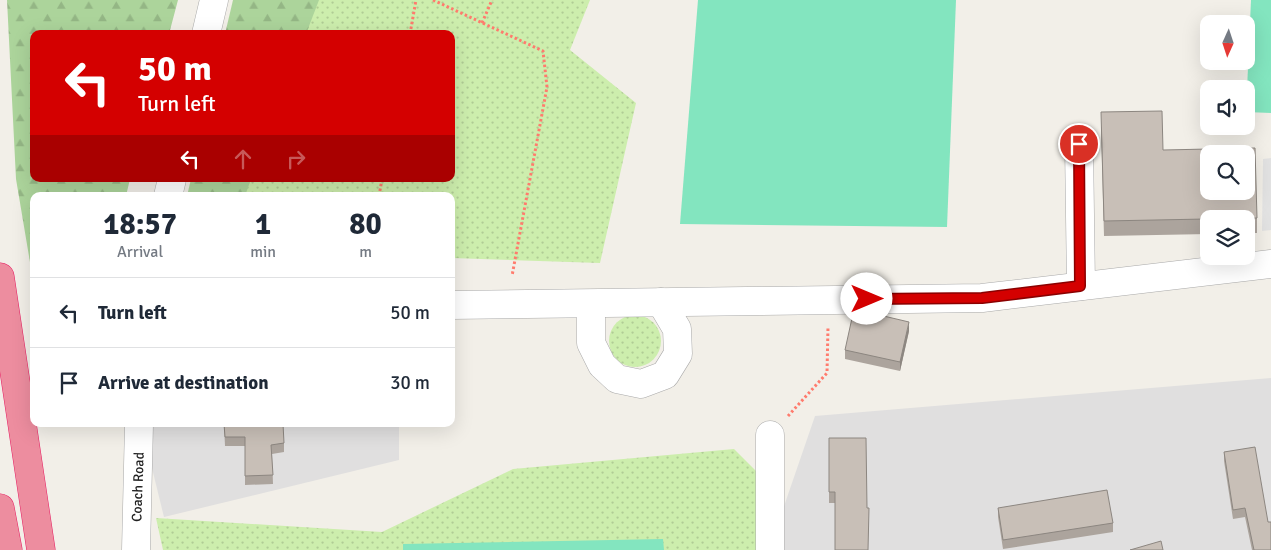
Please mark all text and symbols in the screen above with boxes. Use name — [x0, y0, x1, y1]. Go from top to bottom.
north arrow — [1200, 15, 1255, 70]
map controls — [1200, 15, 1255, 265]
text: 50 m — [138, 47, 212, 90]
icon: left — [55, 50, 120, 115]
button: sound — [1200, 80, 1255, 135]
text: Turn left — [138, 90, 216, 117]
pin — [1058, 123, 1100, 165]
icon: arrive — [1065, 130, 1093, 158]
icon: left — [176, 145, 204, 173]
icon: ahead — [229, 145, 257, 173]
icon: right — [282, 145, 310, 173]
button: search — [1200, 145, 1255, 200]
text: 18:57 — [103, 206, 177, 243]
text: 1 — [255, 206, 271, 243]
text: 80 — [349, 206, 382, 243]
button: layers — [1200, 210, 1255, 265]
text: Arrival — [117, 242, 163, 262]
text: min — [250, 242, 276, 262]
text: m — [359, 242, 372, 262]
position arrow — [840, 272, 892, 324]
icon: left — [55, 299, 83, 327]
text: Turn left — [98, 301, 167, 325]
text: 50 m — [390, 301, 430, 325]
icon: arrive — [55, 369, 83, 397]
text: Arrive at destination — [98, 371, 269, 395]
text: 30 m — [390, 371, 430, 395]
street label: Coach Road — [128, 452, 148, 522]

